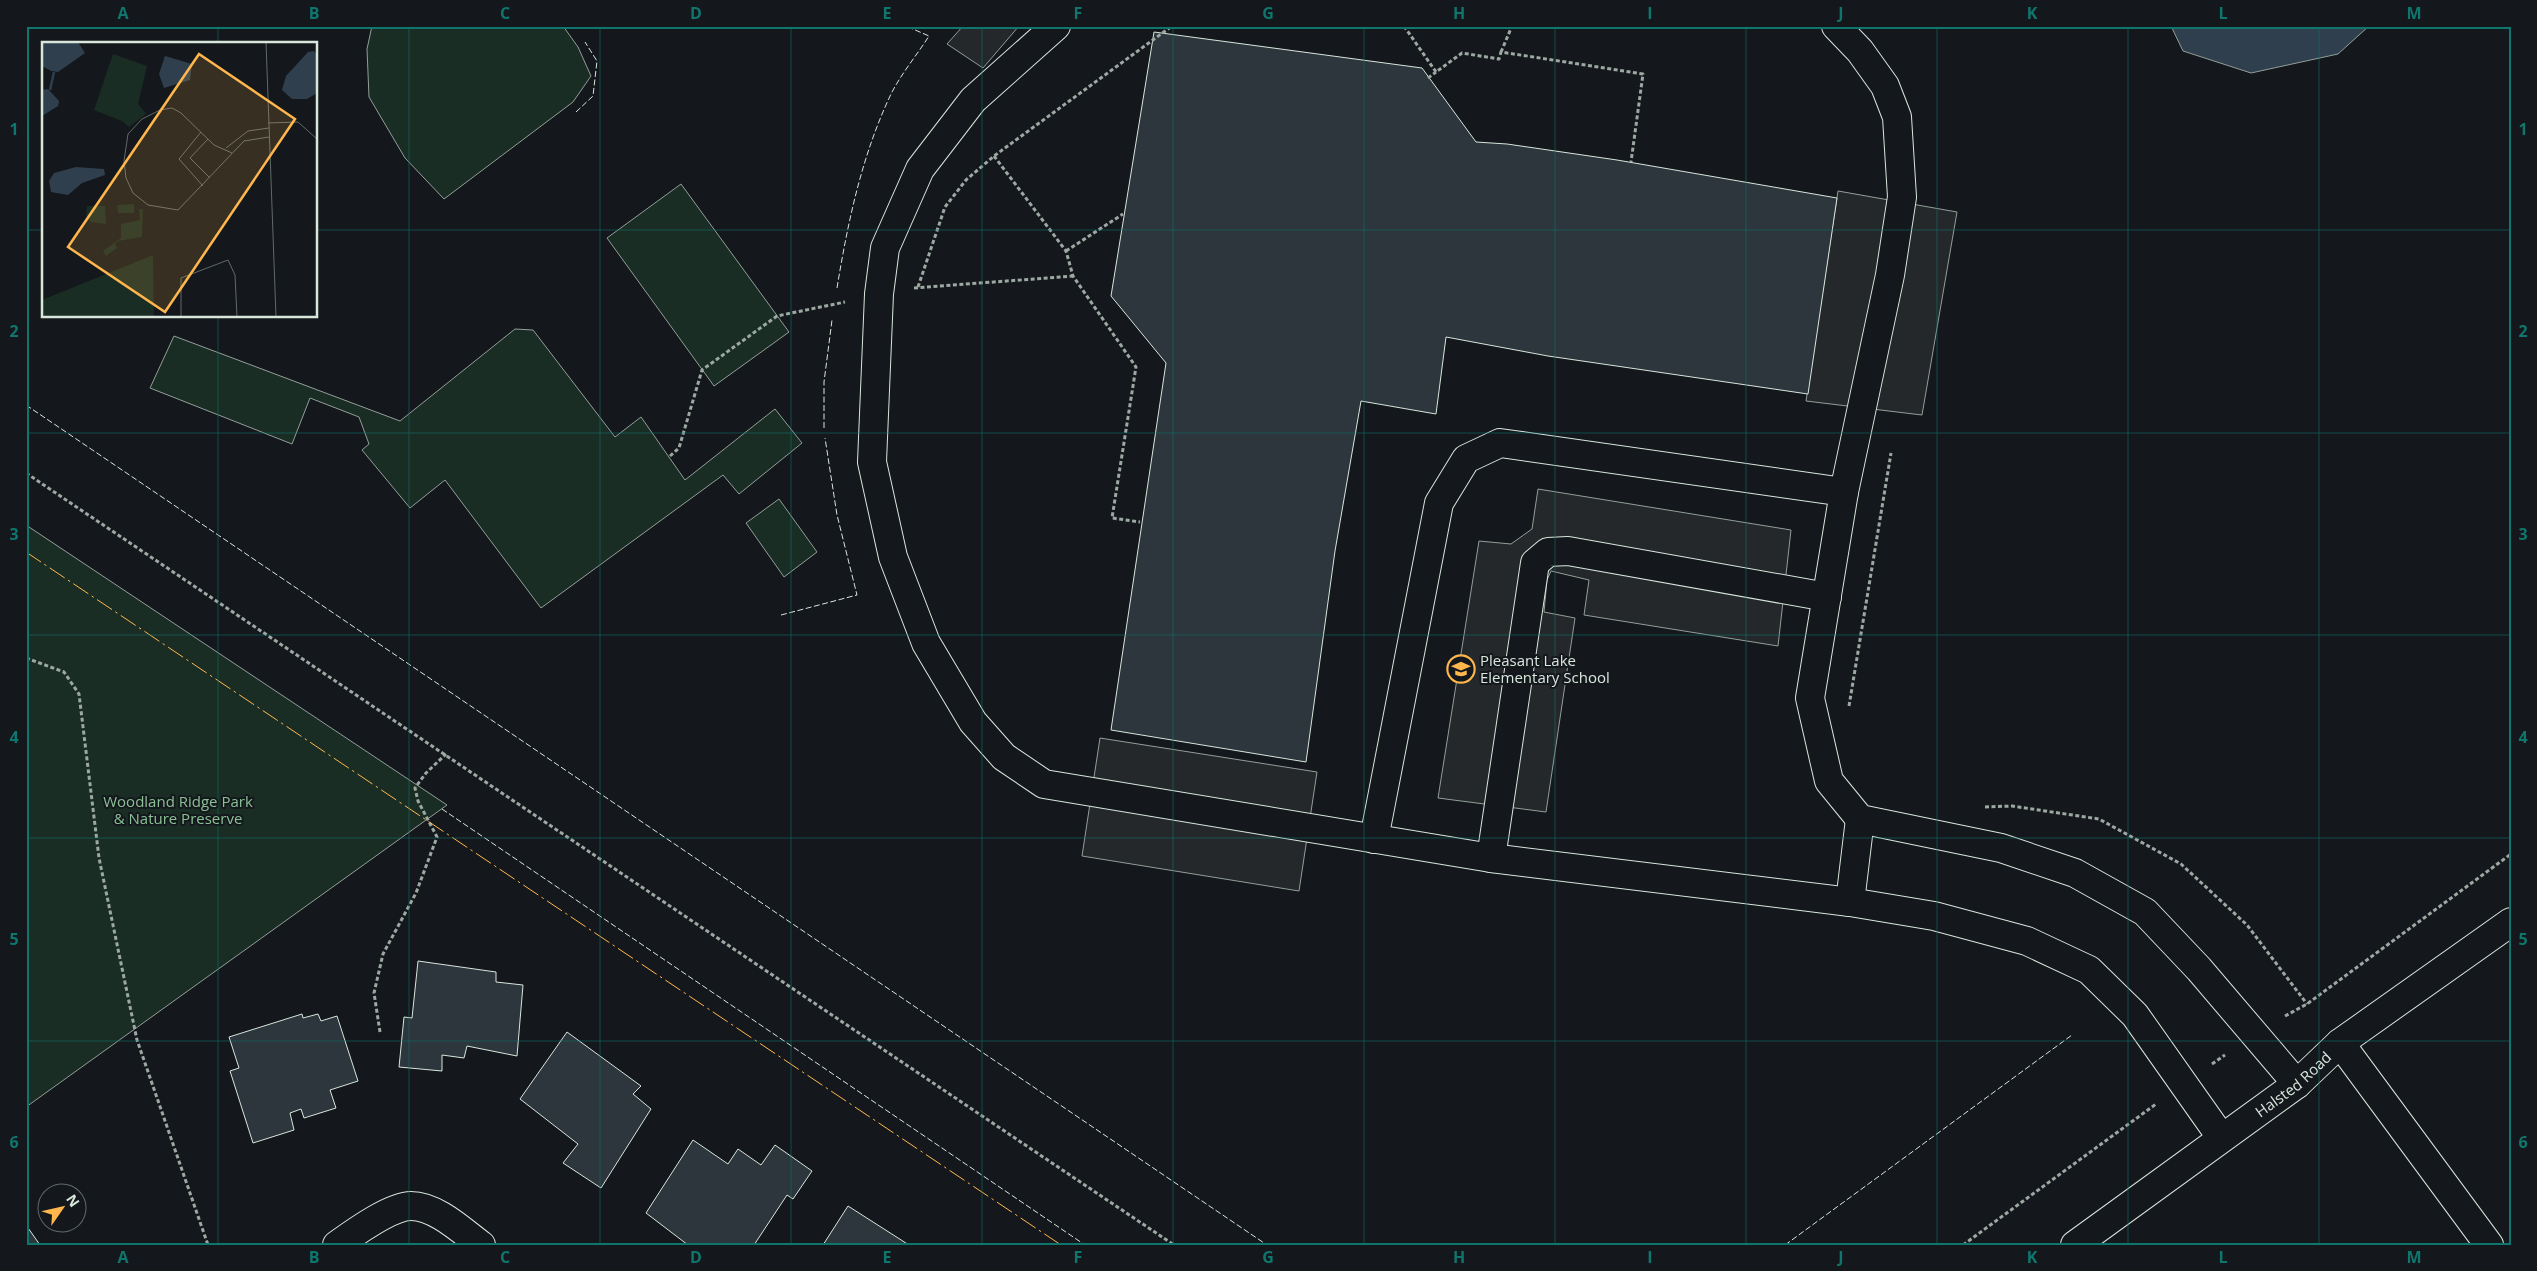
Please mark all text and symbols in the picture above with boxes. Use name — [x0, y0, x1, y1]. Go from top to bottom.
text: A — [117, 2, 129, 24]
text: B — [309, 2, 319, 24]
text: C — [500, 2, 510, 24]
text: D — [690, 2, 702, 24]
text: E — [883, 2, 892, 24]
text: F — [1074, 2, 1082, 24]
text: G — [1262, 2, 1274, 24]
text: H — [1453, 2, 1465, 24]
text: I — [1647, 2, 1653, 24]
text: J — [1836, 2, 1844, 24]
text: K — [2027, 2, 2038, 24]
text: L — [2218, 2, 2228, 24]
text: M — [2406, 2, 2422, 24]
inset map — [42, 42, 318, 318]
text: 1 — [9, 118, 19, 140]
text: 1 — [2518, 118, 2528, 140]
text: 2 — [9, 320, 19, 342]
text: 2 — [2518, 320, 2528, 342]
text: 3 — [9, 523, 19, 545]
text: 3 — [2518, 523, 2528, 545]
place label: Pleasant Lake Elementary School — [1480, 650, 1610, 687]
school or university icon: Pleasant Lake Elementary School — [1446, 654, 1476, 684]
text: 4 — [9, 726, 19, 748]
text: 4 — [2518, 726, 2528, 748]
park label: Woodland Ridge Park & Nature Preserve — [103, 791, 253, 828]
text: 5 — [9, 928, 19, 950]
text: 5 — [2518, 928, 2528, 950]
street label: Halsted Road — [2251, 1047, 2335, 1121]
text: 6 — [9, 1131, 19, 1153]
text: 6 — [2518, 1131, 2528, 1153]
north arrow — [38, 1184, 88, 1234]
text: N — [62, 1190, 84, 1210]
text: A — [117, 1246, 129, 1268]
text: B — [309, 1246, 319, 1268]
text: C — [500, 1246, 510, 1268]
text: D — [690, 1246, 702, 1268]
text: E — [883, 1246, 892, 1268]
text: F — [1074, 1246, 1082, 1268]
text: G — [1262, 1246, 1274, 1268]
text: H — [1453, 1246, 1465, 1268]
text: I — [1647, 1246, 1653, 1268]
text: J — [1836, 1246, 1844, 1268]
text: K — [2027, 1246, 2038, 1268]
text: L — [2218, 1246, 2228, 1268]
text: M — [2406, 1246, 2422, 1268]

